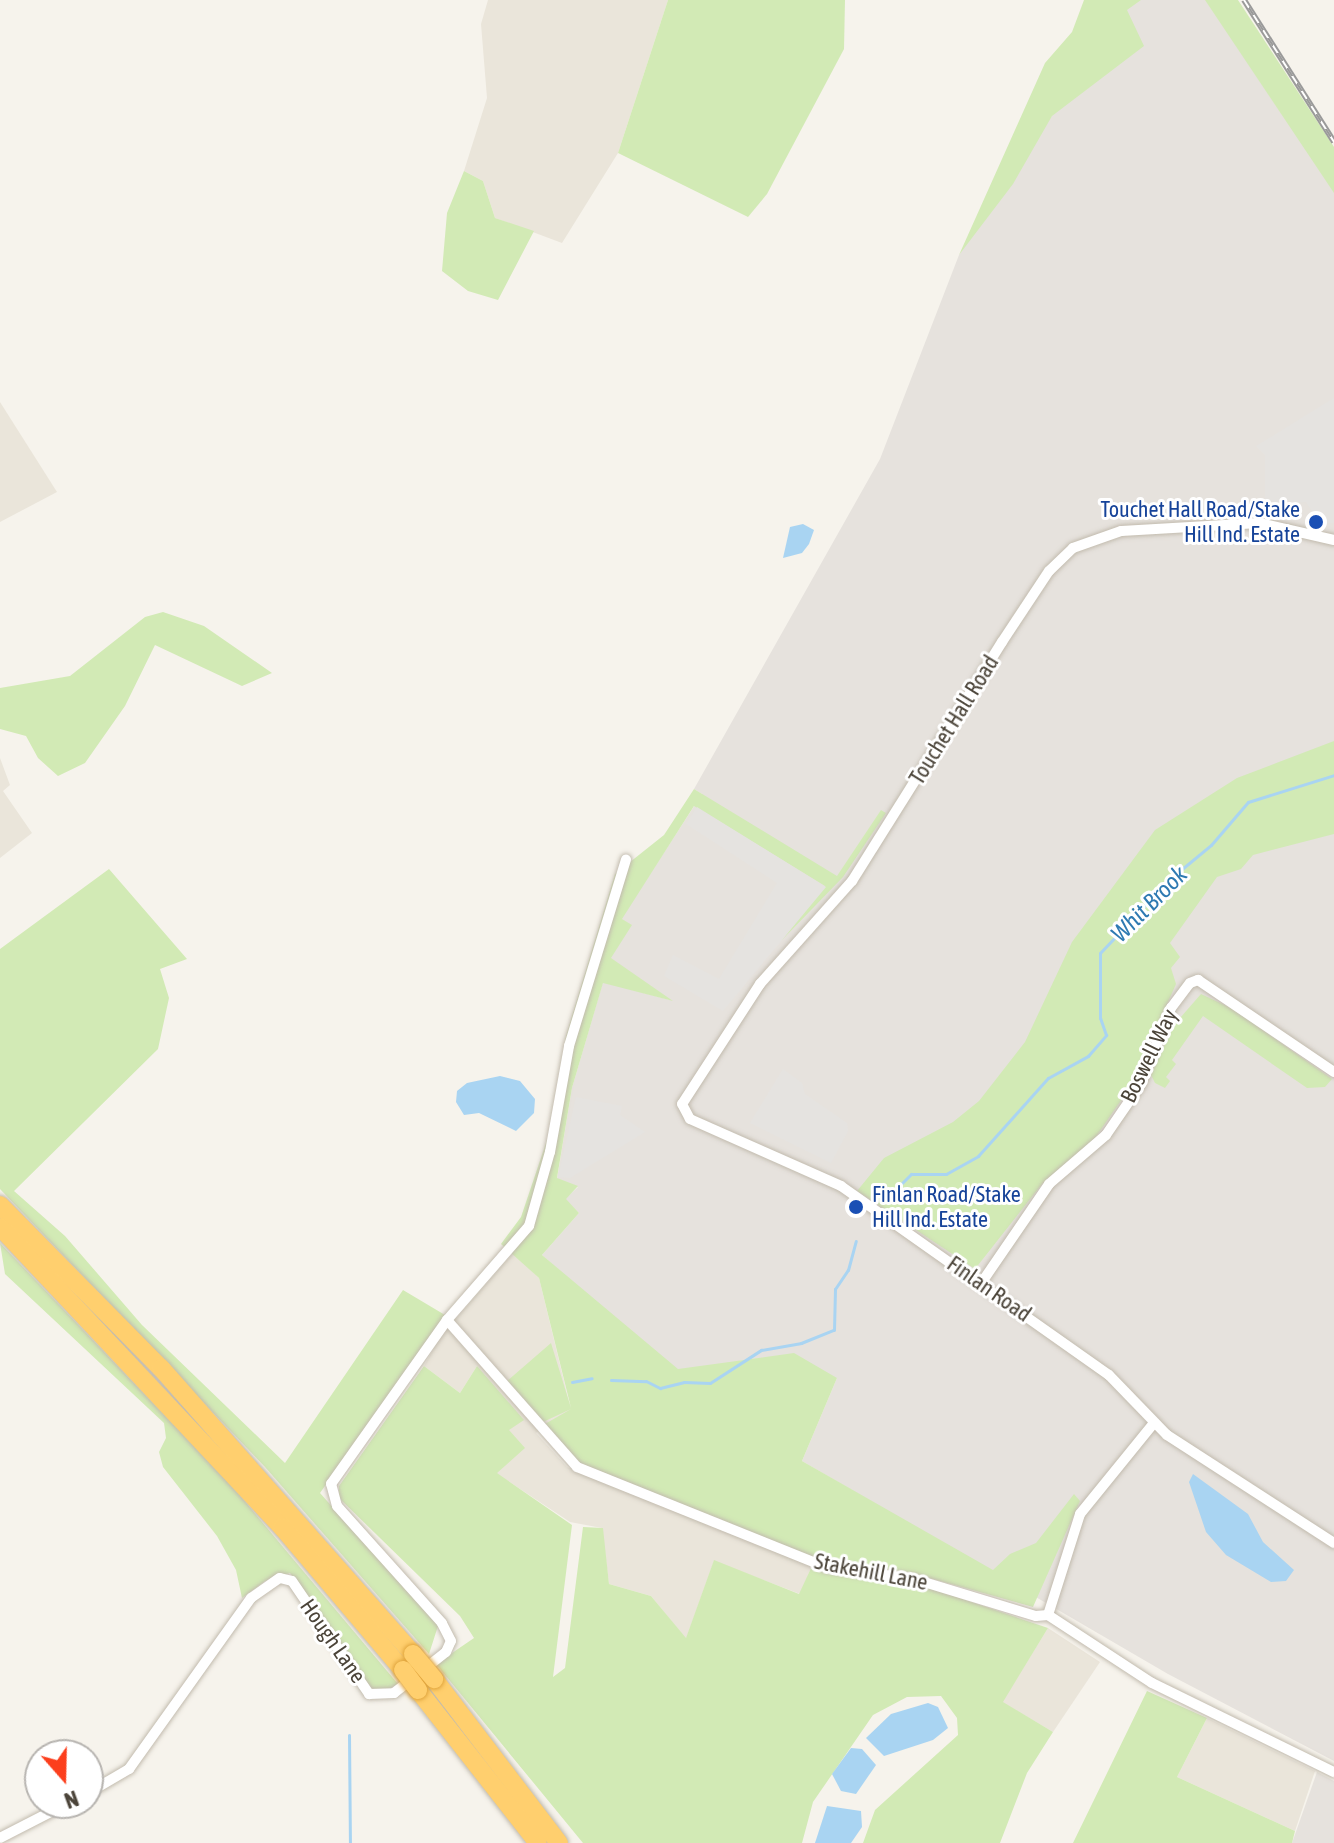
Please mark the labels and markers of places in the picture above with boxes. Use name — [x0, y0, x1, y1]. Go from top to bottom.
place label: Touchet Hall Road/Stake Hill Ind. Estate — [1100, 496, 1300, 548]
marker: Touchet Hall Road/Stake Hill Ind. Estate — [1307, 513, 1325, 531]
place label: Finlan Road/Stake Hill Ind. Estate — [872, 1181, 1021, 1232]
marker: Finlan Road/Stake Hill Ind. Estate — [847, 1198, 865, 1216]

